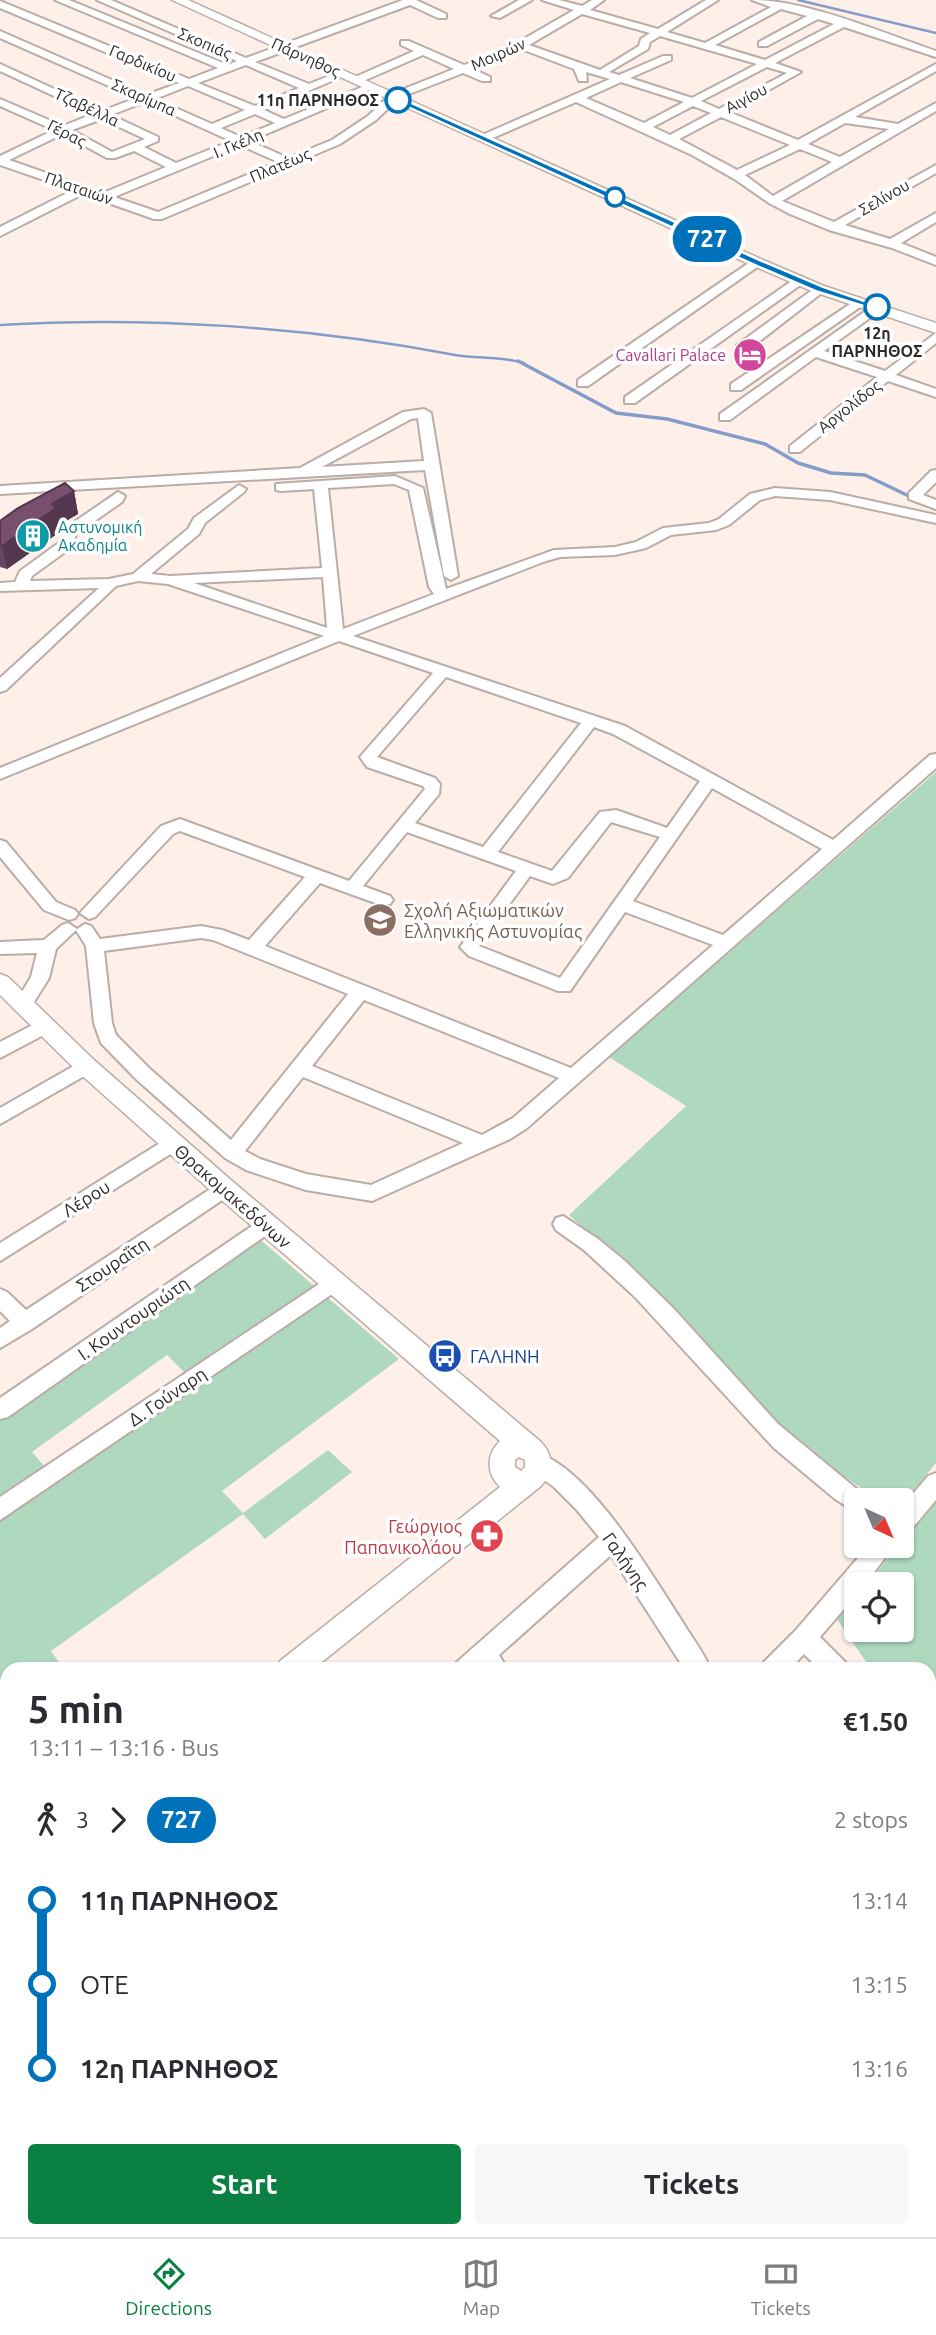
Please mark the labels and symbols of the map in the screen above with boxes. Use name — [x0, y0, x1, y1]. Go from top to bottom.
street label: Σκοπιάς — [175, 24, 234, 63]
street label: Πάρνηθος — [269, 34, 343, 81]
street label: Μοιρών — [468, 34, 528, 74]
street label: Γαρδικίου — [107, 41, 179, 85]
street label: Σκαρίμπα — [109, 75, 179, 119]
street label: Αιγίου — [722, 80, 770, 116]
street label: Τζαβέλλα — [51, 84, 123, 131]
marker: 11η ΠΑΡΝΗΘΟΣ — [385, 87, 411, 113]
place label: 11η ΠΑΡΝΗΘΟΣ — [257, 91, 379, 109]
street label: Γέρας — [44, 116, 89, 151]
street label: Ι. Γκέλη — [211, 125, 265, 161]
street label: Πλατέως — [247, 144, 313, 187]
street label: Πλαταιών — [43, 168, 115, 208]
street label: Σελίνου — [855, 175, 913, 219]
unlabelled marker — [605, 187, 625, 207]
line badge: 727 — [667, 216, 747, 262]
marker: 12η ΠΑΡΝΗΘΟΣ — [864, 294, 890, 320]
place label: 12η ΠΑΡΝΗΘΟΣ — [832, 324, 922, 360]
hotel icon: Cavallari Palace — [731, 336, 769, 374]
place label: Cavallari Palace — [615, 346, 726, 364]
street label: Αργολίδος — [814, 376, 885, 437]
building icon: Αστυνομική Ακαδημία — [14, 517, 52, 555]
place label: Αστυνομική Ακαδημία — [58, 518, 142, 554]
place label: Σχολή Αξιωματικών Ελληνικής Αστυνομίας — [404, 900, 582, 942]
school or university icon: Σχολή Αξιωματικών Ελληνικής Αστυνομίας — [361, 901, 399, 939]
street label: Θρακομακεδόνων — [171, 1140, 296, 1252]
street label: Λέρου — [59, 1176, 113, 1220]
street label: Στουραΐτη — [72, 1233, 152, 1295]
street label: Ι. Κουντουριώτη — [74, 1272, 192, 1364]
bus stop icon: ΓΑΛΗΝΗ — [426, 1337, 464, 1375]
place label: ΓΑΛΗΝΗ — [470, 1346, 540, 1366]
street label: Δ. Γούναρη — [124, 1363, 210, 1429]
north arrow — [844, 1488, 914, 1558]
place label: Γεώργιος Παπανικολάου — [344, 1516, 462, 1557]
pharmacy icon: Γεώργιος Παπανικολάου — [468, 1517, 506, 1555]
street label: Γαλήνης — [598, 1528, 653, 1594]

